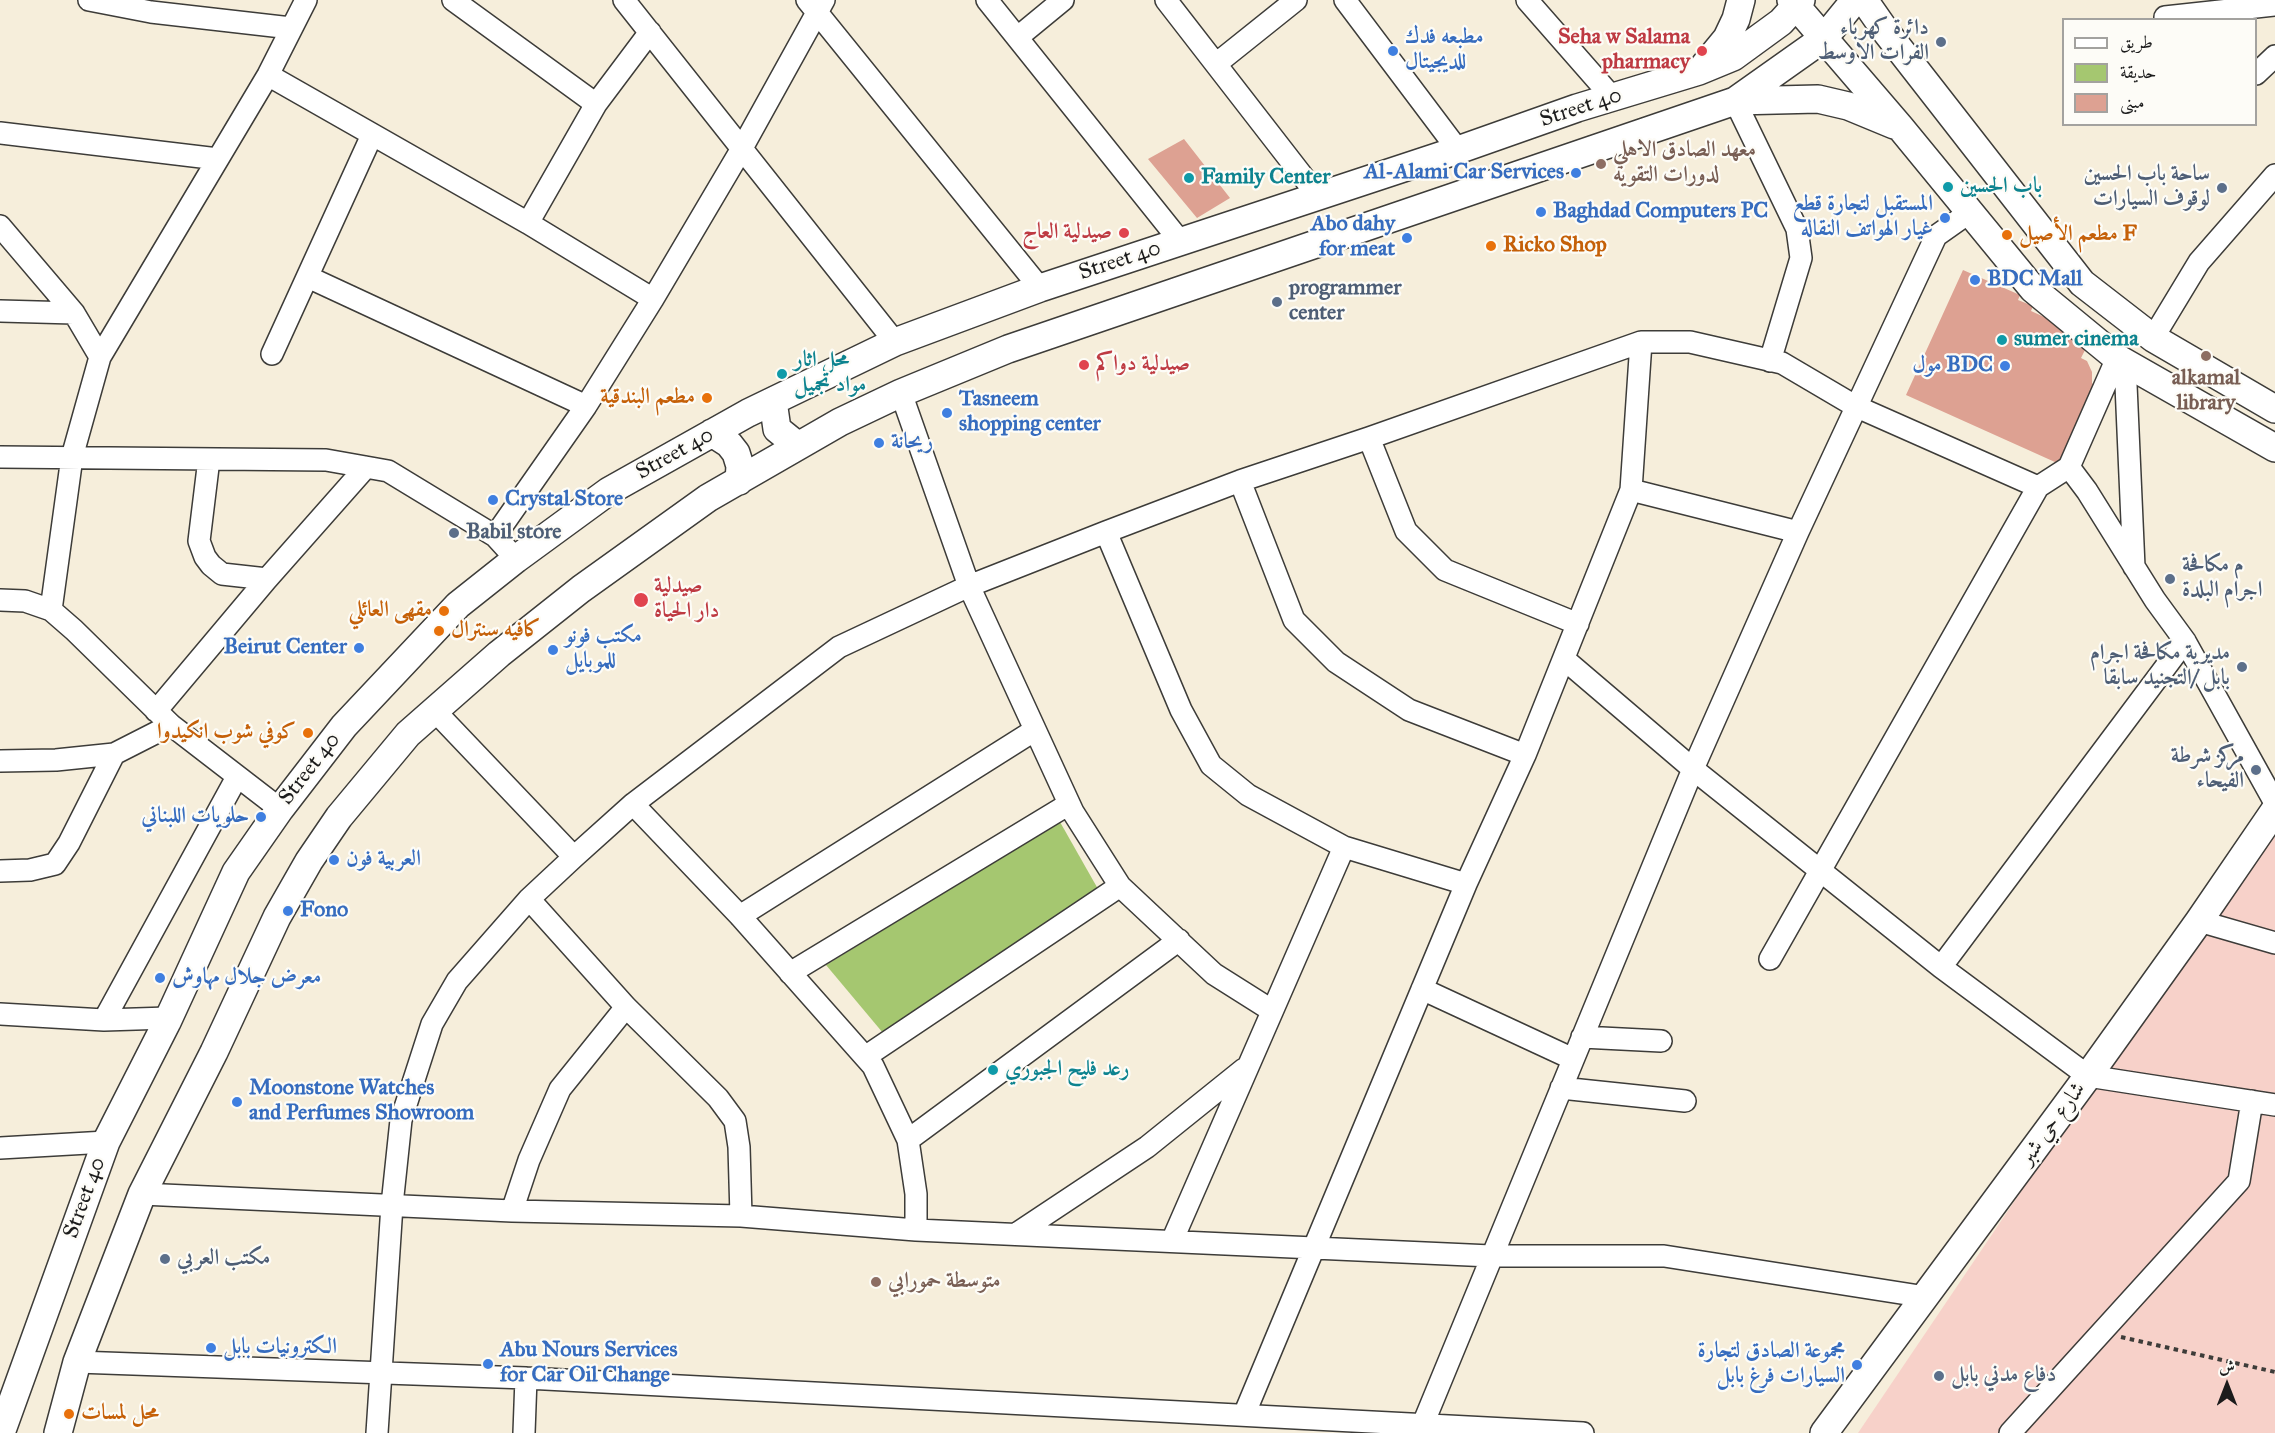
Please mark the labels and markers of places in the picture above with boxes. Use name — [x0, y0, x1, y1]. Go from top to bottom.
place label: دائرة كهرباء الفرات الاوسط — [1818, 16, 1929, 68]
place label: مطبعه فدك للديجيتال — [1405, 25, 1483, 76]
place label: Seha w Salama pharmacy — [1558, 25, 1690, 76]
marker: دائرة كهرباء الفرات الاوسط — [1934, 35, 1948, 49]
marker: مطبعه فدك للديجيتال — [1386, 44, 1400, 58]
marker: Seha w Salama pharmacy — [1695, 44, 1709, 58]
place label: معهد الصادق الاهلي لدورات التقويه — [1613, 138, 1756, 190]
marker: معهد الصادق الاهلي لدورات التقويه — [1594, 157, 1608, 171]
place label: Al-Alami Car Services — [1364, 160, 1564, 186]
place label: ساحة باب الحسين لوقوف السيارات — [2084, 162, 2210, 214]
place label: Family Center — [1201, 165, 1330, 191]
marker: Al-Alami Car Services — [1569, 166, 1583, 180]
marker: Family Center — [1182, 171, 1196, 185]
place label: باب الحسين — [1960, 174, 2042, 200]
marker: باب الحسين — [1941, 180, 1955, 194]
marker: ساحة باب الحسين لوقوف السيارات — [2215, 181, 2229, 195]
place label: المستقبل لتجارة قطع غيار الهواتف النقاله — [1793, 192, 1933, 243]
place label: Baghdad Computers PC — [1553, 199, 1768, 225]
marker: Baghdad Computers PC — [1534, 205, 1548, 219]
marker: المستقبل لتجارة قطع غيار الهواتف النقاله — [1938, 211, 1952, 225]
place label: Abo dahy for meat — [1311, 212, 1395, 264]
place label: صيدلية العاج — [1022, 220, 1112, 246]
place label: مطعم الأصيل F — [2019, 222, 2137, 248]
marker: صيدلية العاج — [1117, 226, 1131, 240]
marker: مطعم الأصيل F — [2000, 228, 2014, 242]
marker: Abo dahy for meat — [1400, 231, 1414, 245]
place label: Ricko Shop — [1503, 233, 1607, 259]
marker: Ricko Shop — [1484, 239, 1498, 253]
place label: BDC Mall — [1987, 267, 2082, 293]
marker: BDC Mall — [1968, 273, 1982, 287]
place label: programmer center — [1289, 276, 1401, 328]
marker: programmer center — [1270, 295, 1284, 309]
place label: sumer cinema — [2014, 327, 2138, 353]
marker: sumer cinema — [1995, 333, 2009, 347]
place label: محل اثار مواد تجميل — [794, 348, 866, 400]
marker: alkamal library — [2199, 349, 2213, 363]
place label: صيدلية دواكم — [1096, 352, 1190, 378]
place label: مول BDC — [1912, 353, 1993, 379]
marker: صيدلية دواكم — [1077, 358, 1091, 372]
marker: مول BDC — [1998, 359, 2012, 373]
place label: alkamal library — [2172, 366, 2240, 418]
marker: محل اثار مواد تجميل — [775, 367, 789, 381]
place label: مطعم البندقية — [600, 385, 695, 411]
place label: Tasneem shopping center — [959, 387, 1101, 439]
marker: مطعم البندقية — [700, 391, 714, 405]
marker: Tasneem shopping center — [940, 406, 954, 420]
place label: ريحانة — [891, 430, 933, 456]
marker: ريحانة — [872, 436, 886, 450]
place label: Crystal Store — [505, 487, 623, 513]
marker: Crystal Store — [486, 493, 500, 507]
place label: Babil store — [466, 520, 561, 546]
marker: Babil store — [447, 526, 461, 540]
place label: م مكافحة اجرام البلدة — [2182, 553, 2263, 604]
marker: م مكافحة اجرام البلدة — [2163, 572, 2177, 586]
place label: صيدلية دار الحياة — [654, 574, 719, 626]
marker: صيدلية دار الحياة — [632, 591, 650, 609]
place label: مقهى العائلي — [348, 598, 432, 624]
marker: مقهى العائلي — [437, 604, 451, 618]
place label: كافيه سنترال — [451, 618, 541, 644]
marker: كافيه سنترال — [432, 624, 446, 638]
place label: مكتب فونو للموبايل — [565, 624, 642, 676]
place label: Beirut Center — [223, 635, 347, 661]
marker: Beirut Center — [352, 641, 366, 655]
place label: مديرية مكافحة اجرام بابل /التجنيد سابقا — [2090, 641, 2230, 692]
marker: مكتب فونو للموبايل — [546, 643, 560, 657]
marker: مديرية مكافحة اجرام بابل /التجنيد سابقا — [2235, 660, 2249, 674]
place label: كوفي شوب انكيدوا — [157, 720, 296, 746]
marker: كوفي شوب انكيدوا — [301, 726, 315, 740]
place label: مركز شرطة الفيحاء — [2171, 744, 2244, 796]
marker: مركز شرطة الفيحاء — [2249, 763, 2263, 777]
place label: حلويات اللبناني — [141, 804, 249, 830]
marker: حلويات اللبناني — [254, 810, 268, 824]
place label: العربية فون — [346, 847, 421, 873]
marker: العربية فون — [327, 853, 341, 867]
place label: Fono — [300, 898, 348, 924]
marker: Fono — [281, 904, 295, 918]
place label: معرض جلال مهاوش — [172, 965, 321, 991]
marker: معرض جلال مهاوش — [153, 971, 167, 985]
place label: رعد فليح الجبوري — [1005, 1057, 1130, 1083]
marker: رعد فليح الجبوري — [986, 1063, 1000, 1077]
place label: Moonstone Watches and Perfumes Showroom — [249, 1076, 474, 1128]
marker: Moonstone Watches and Perfumes Showroom — [230, 1095, 244, 1109]
place label: مكتب العربي — [177, 1246, 270, 1272]
marker: مكتب العربي — [158, 1252, 172, 1266]
place label: متوسطة حمورابي — [888, 1269, 1001, 1295]
marker: متوسطة حمورابي — [869, 1275, 883, 1289]
place label: الكترونيات بابل — [223, 1335, 337, 1361]
place label: Abu Nours Services for Car Oil Change — [500, 1338, 678, 1390]
place label: مجموعة الصادق لتجارة السيارات فرغ بابل — [1697, 1339, 1845, 1390]
marker: الكترونيات بابل — [204, 1341, 218, 1355]
marker: Abu Nours Services for Car Oil Change — [481, 1357, 495, 1371]
marker: مجموعة الصادق لتجارة السيارات فرغ بابل — [1850, 1358, 1864, 1372]
place label: دفاع مدني بابل — [1951, 1363, 2056, 1389]
marker: دفاع مدني بابل — [1932, 1369, 1946, 1383]
place label: محل لمسات — [81, 1401, 159, 1427]
marker: محل لمسات — [62, 1407, 76, 1421]

